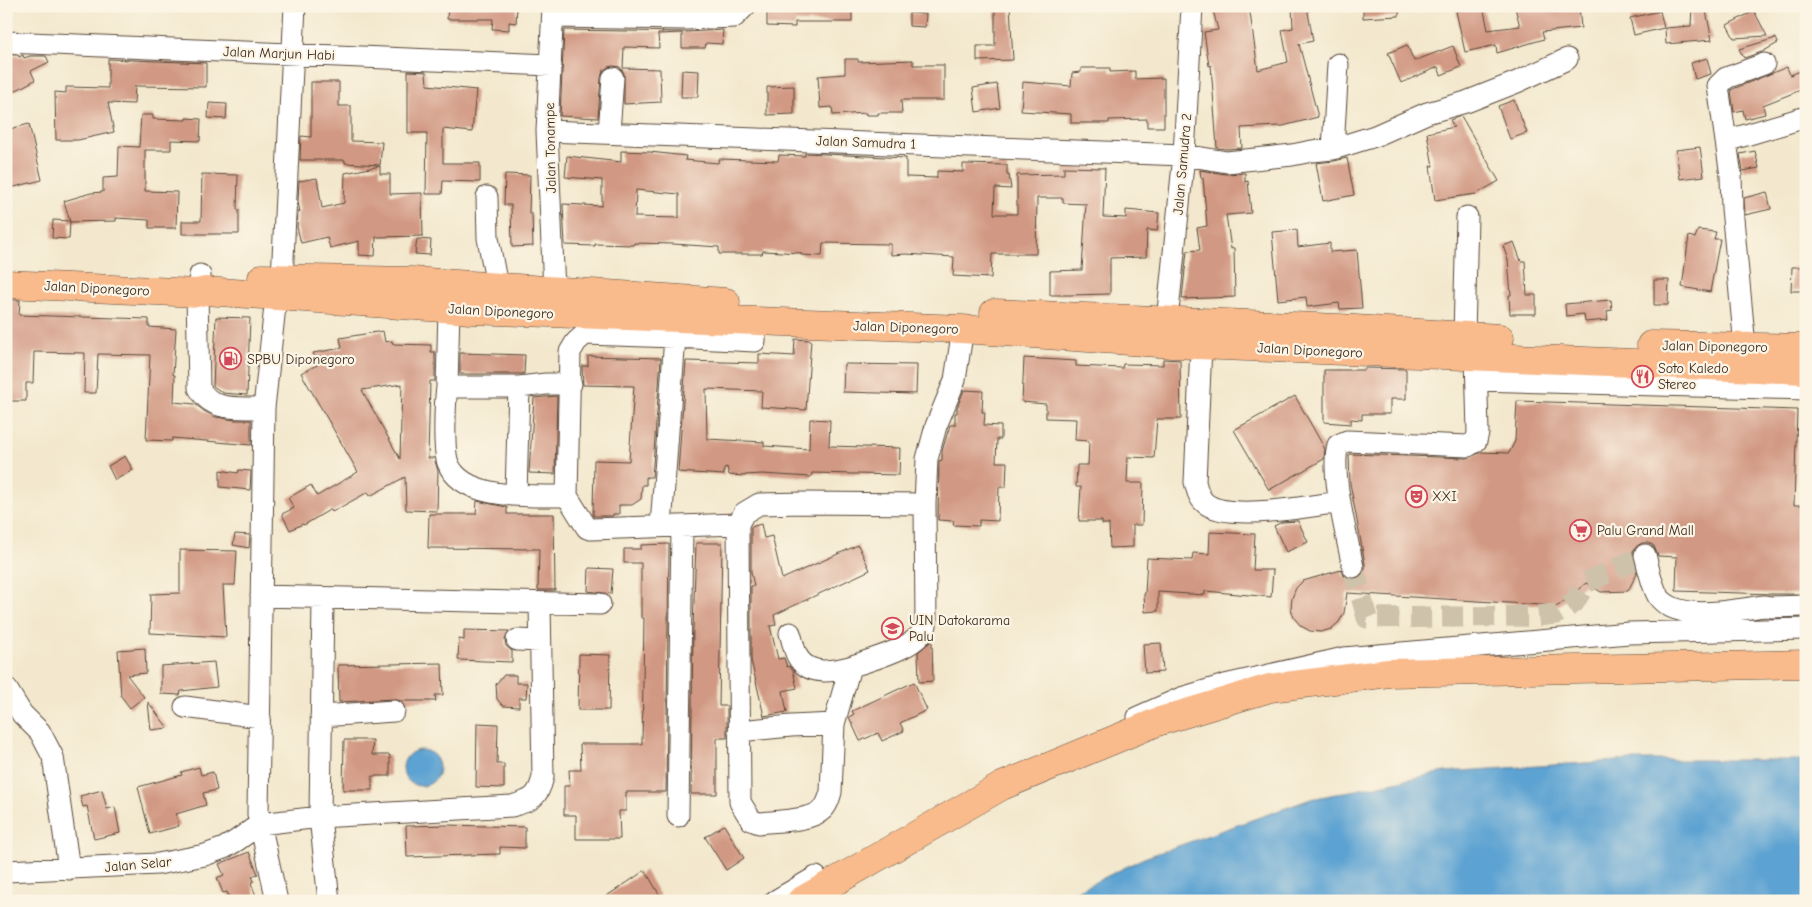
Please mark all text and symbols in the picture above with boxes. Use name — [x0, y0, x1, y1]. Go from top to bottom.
street label: Jalan Marjun Habi — [223, 43, 335, 64]
street label: Jalan Tonampe — [541, 102, 560, 193]
street label: Jalan Samudra 2 — [1170, 113, 1195, 216]
street label: Jalan Samudra 1 — [816, 132, 916, 153]
street label: Jalan Diponegoro — [44, 277, 150, 300]
street label: Jalan Diponegoro — [448, 300, 554, 323]
street label: Jalan Diponegoro — [853, 317, 959, 338]
street label: Jalan Diponegoro — [1662, 337, 1768, 356]
street label: Jalan Diponegoro — [1257, 339, 1363, 362]
fuel station icon: SPBU Diponegoro — [219, 347, 243, 371]
place label: SPBU Diponegoro — [247, 351, 355, 368]
place label: Soto Kaledo Stereo — [1658, 360, 1729, 393]
restaurant icon: Soto Kaledo Stereo — [1630, 364, 1654, 388]
theatre icon: XXI — [1404, 484, 1428, 508]
place label: XXI — [1432, 488, 1457, 505]
supermarket icon: Palu Grand Mall — [1569, 518, 1593, 542]
place label: Palu Grand Mall — [1597, 522, 1694, 539]
place label: UIN Datokarama Palu — [909, 612, 1010, 645]
school or university icon: UIN Datokarama Palu — [881, 616, 905, 640]
street label: Jalan Selar — [104, 853, 173, 876]

